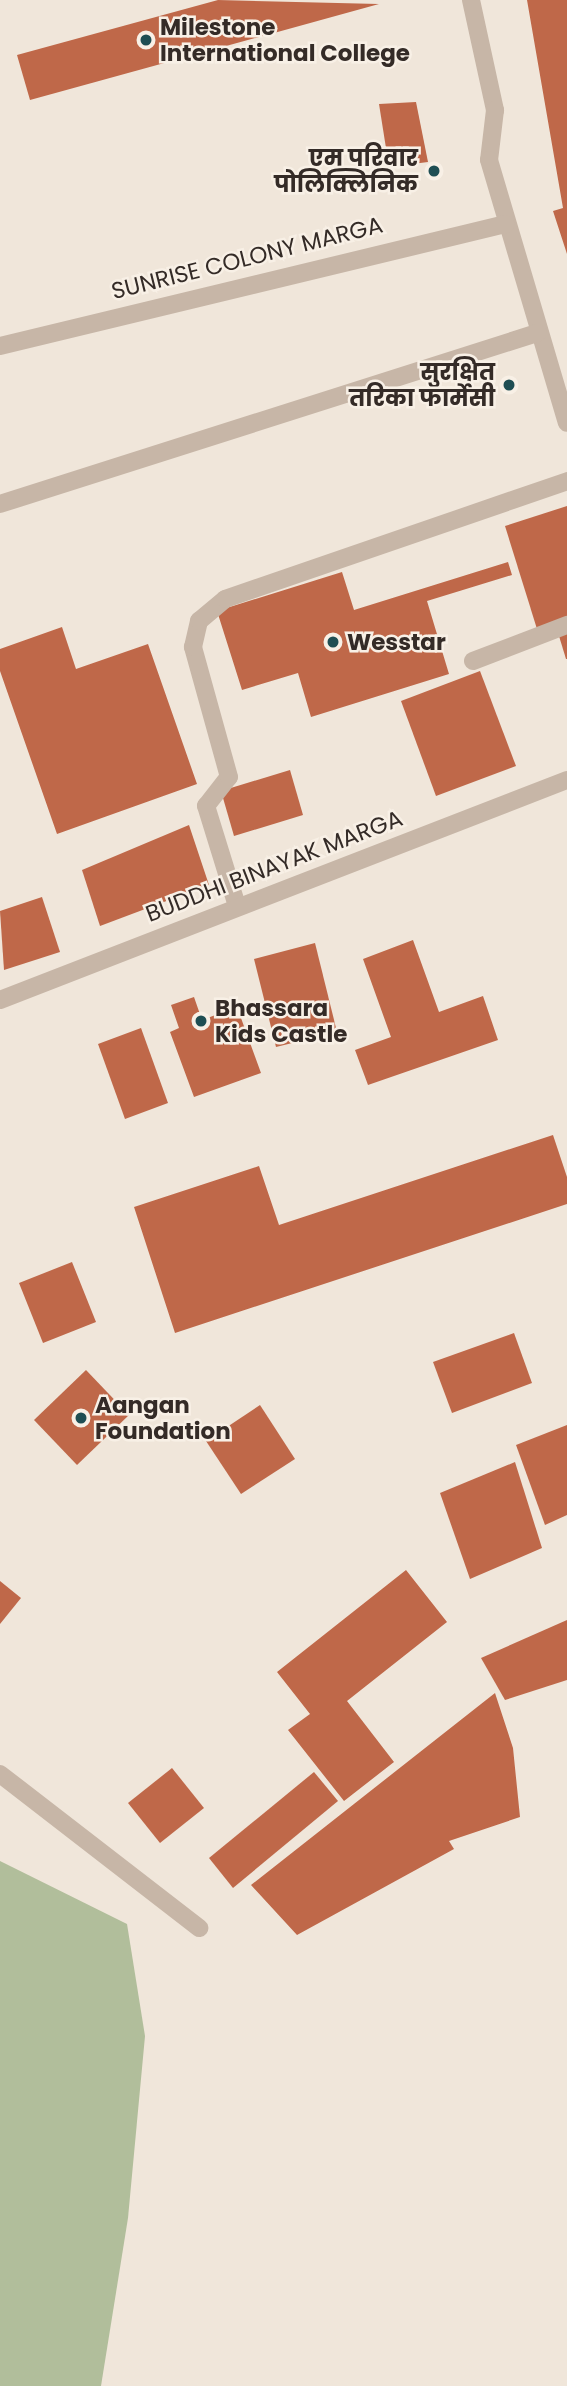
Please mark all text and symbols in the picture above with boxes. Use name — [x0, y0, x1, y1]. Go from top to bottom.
place label: Milestone International College — [160, 13, 410, 67]
marker: Milestone International College — [138, 32, 154, 48]
place label: एम परिवार पोलिक्लिनिक — [274, 144, 418, 198]
marker: एम परिवार पोलिक्लिनिक — [424, 161, 444, 181]
street label: SUNRISE COLONY MARGA — [109, 211, 385, 305]
place label: सुरक्षित तरिका फार्मेसी — [349, 358, 495, 412]
marker: सुरक्षित तरिका फार्मेसी — [501, 377, 517, 393]
place label: Wesstar — [347, 628, 446, 656]
marker: Wesstar — [325, 634, 341, 650]
street label: BUDDHI BINAYAK MARGA — [142, 804, 406, 928]
place label: Bhassara Kids Castle — [215, 994, 347, 1048]
marker: Bhassara Kids Castle — [193, 1013, 209, 1029]
place label: Aangan Foundation — [95, 1391, 231, 1445]
marker: Aangan Foundation — [73, 1410, 89, 1426]

